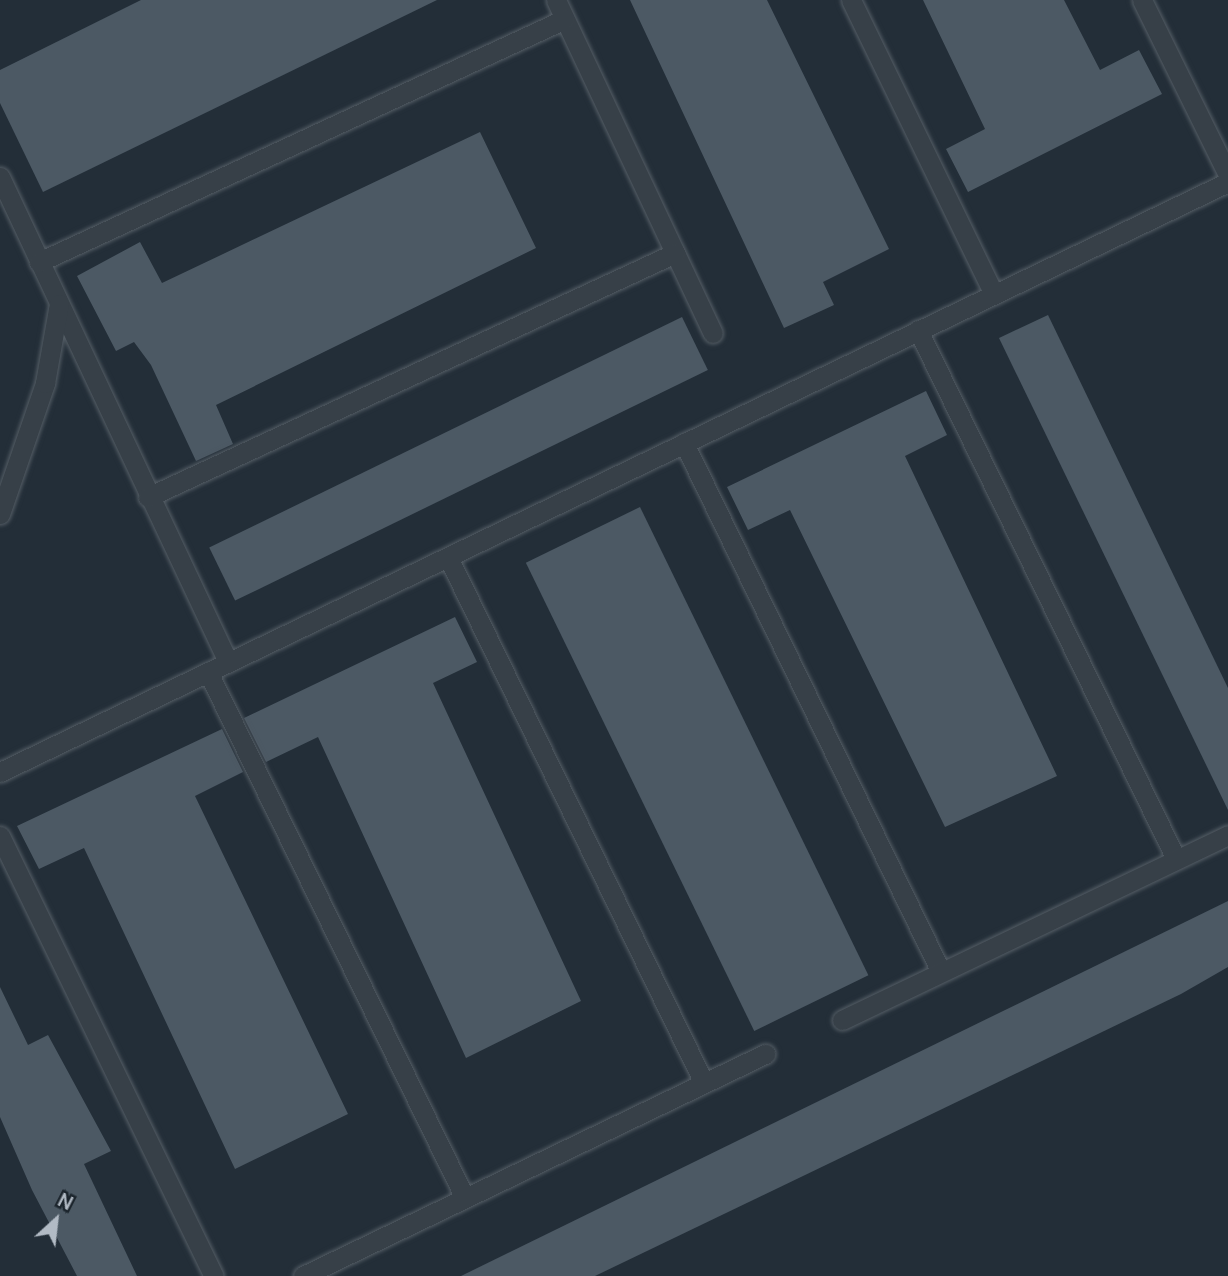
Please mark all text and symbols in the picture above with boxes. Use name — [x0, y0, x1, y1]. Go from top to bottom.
north arrow — [21, 1185, 91, 1255]
text: N — [54, 1187, 78, 1216]

